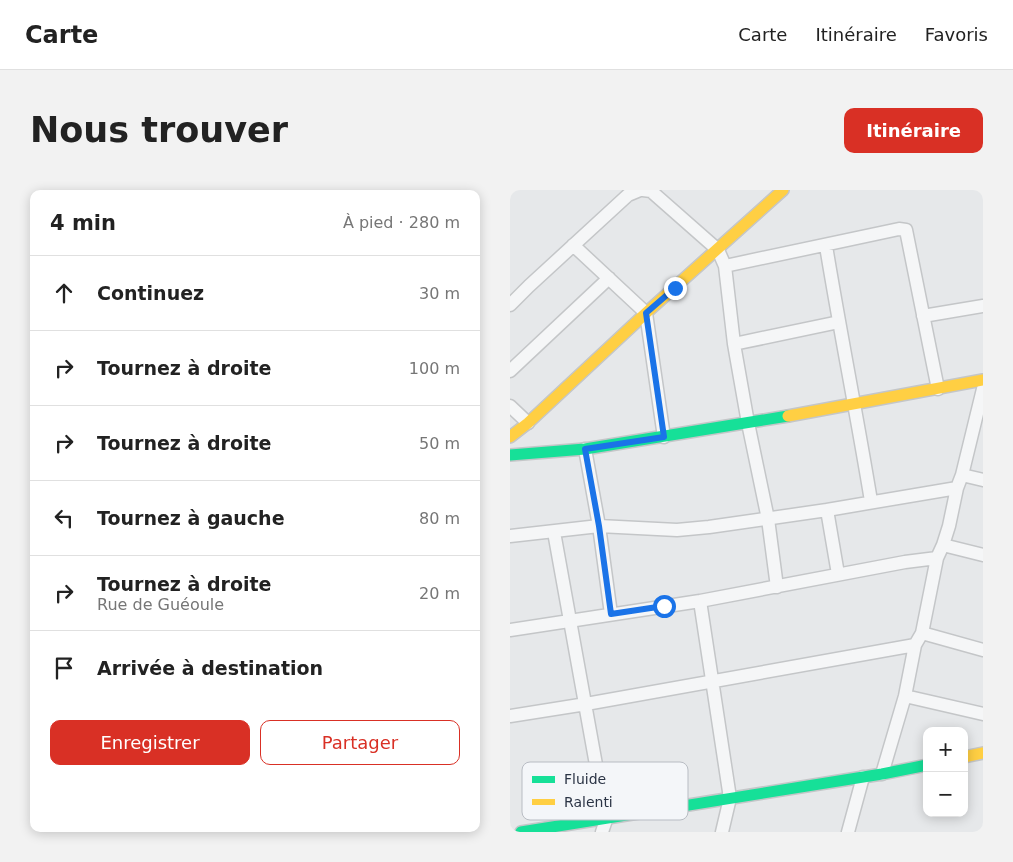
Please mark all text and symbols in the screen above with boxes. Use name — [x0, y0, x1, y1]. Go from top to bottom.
text: Carte — [25, 21, 98, 49]
text: Carte — [738, 24, 787, 45]
text: Itinéraire — [815, 24, 897, 45]
text: Favoris — [925, 24, 988, 45]
button: Itinéraire — [844, 108, 983, 153]
text: Nous trouver — [30, 110, 288, 150]
text: 4 min — [50, 211, 116, 235]
text: À pied · 280 m — [343, 213, 460, 232]
route end — [664, 277, 687, 300]
icon: ahead — [50, 279, 78, 307]
text: Continuez — [97, 282, 204, 304]
text: 30 m — [419, 284, 460, 303]
icon: right — [50, 354, 78, 382]
text: Tournez à droite — [97, 357, 271, 379]
text: 100 m — [409, 359, 460, 378]
icon: right — [50, 429, 78, 457]
text: Tournez à droite — [97, 432, 271, 454]
text: 50 m — [419, 434, 460, 453]
icon: left — [50, 504, 78, 532]
text: Tournez à gauche — [97, 507, 285, 529]
text: 80 m — [419, 509, 460, 528]
text: Tournez à droite — [97, 573, 271, 595]
icon: right — [50, 579, 78, 607]
text: 20 m — [419, 584, 460, 603]
text: Rue de Guéoule — [97, 595, 224, 614]
route start — [653, 595, 676, 618]
icon: arrive — [50, 654, 78, 682]
text: Arrivée à destination — [97, 657, 323, 679]
button: Enregistrer — [50, 720, 250, 765]
button: Partager — [260, 720, 460, 765]
map controls — [923, 727, 968, 817]
button: + — [923, 727, 968, 772]
legend — [522, 762, 688, 820]
text: Fluide — [564, 771, 606, 787]
button: − — [923, 772, 968, 817]
text: Ralenti — [564, 794, 613, 810]

